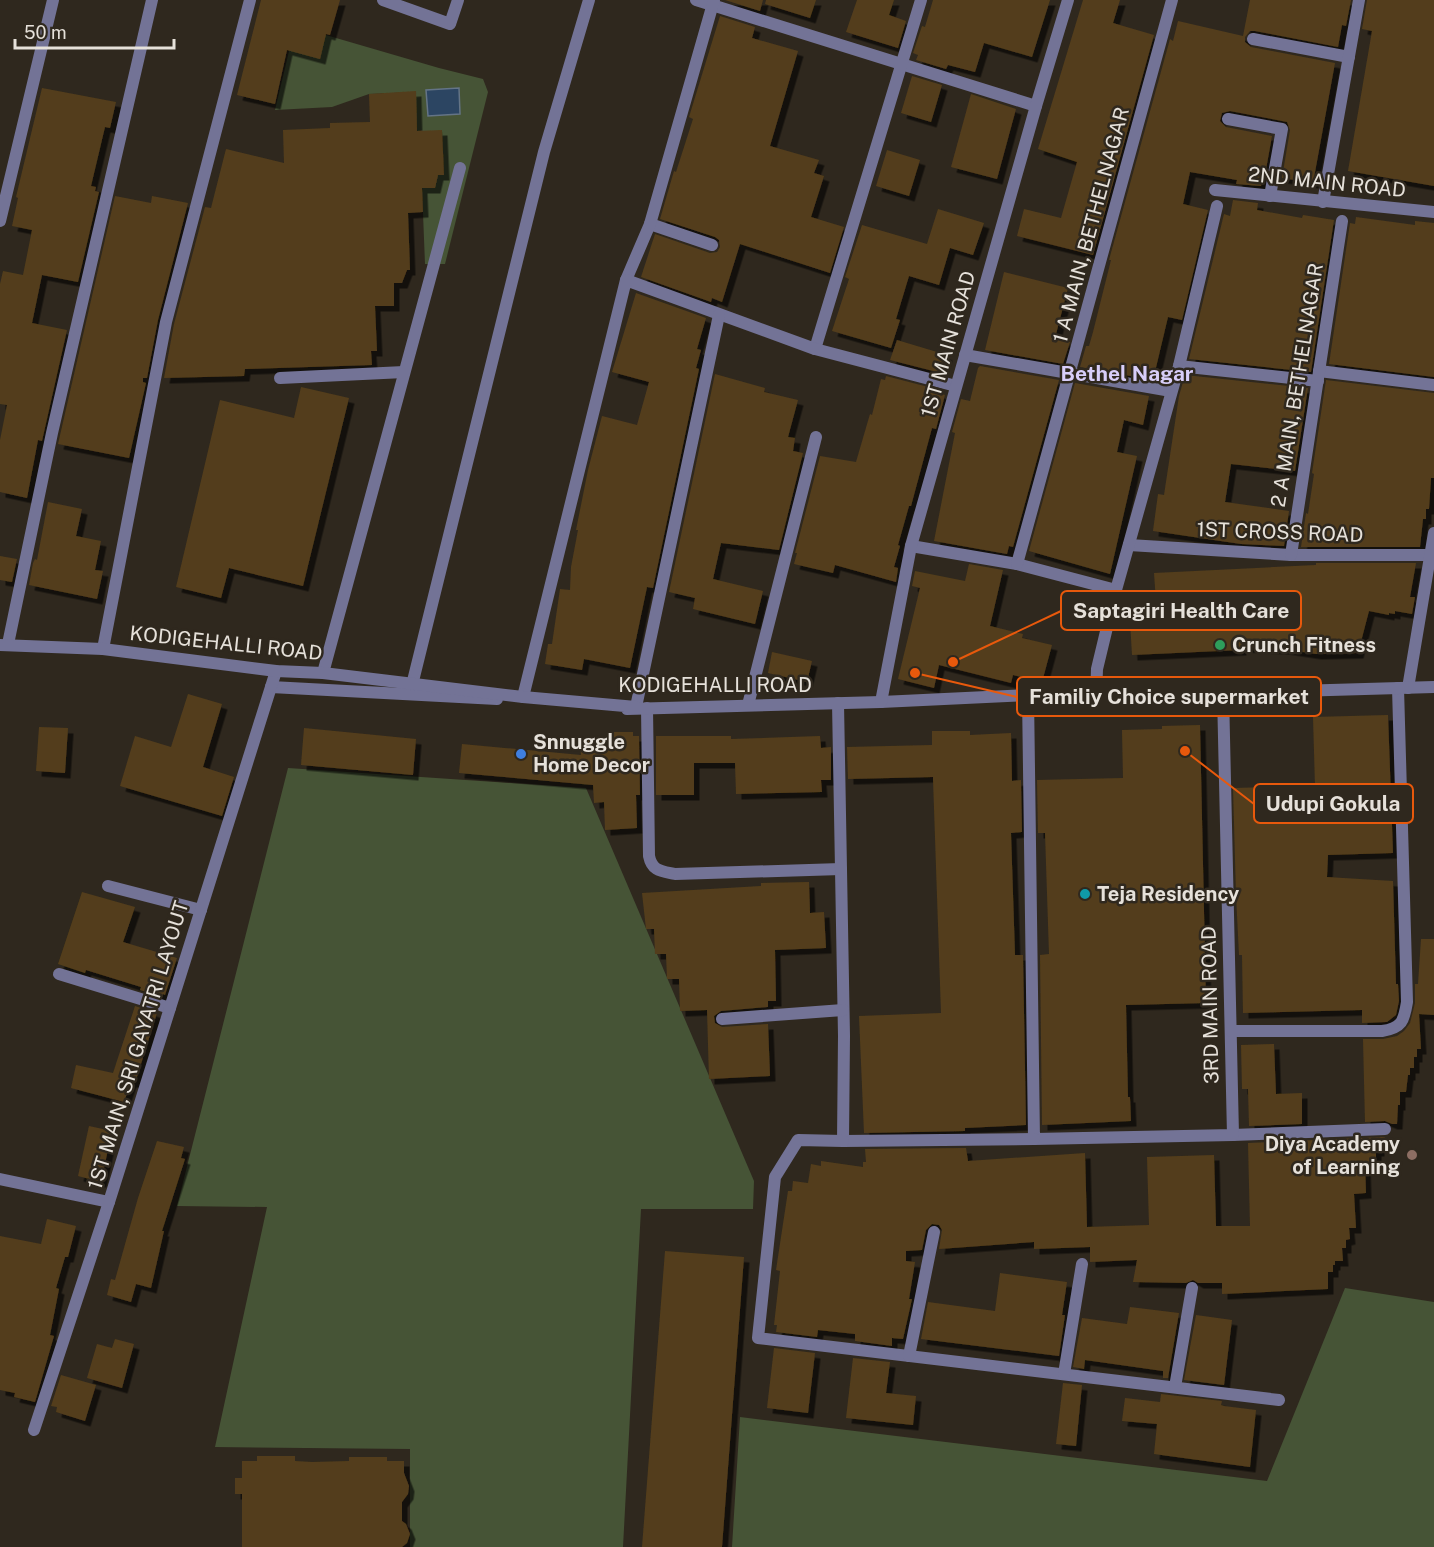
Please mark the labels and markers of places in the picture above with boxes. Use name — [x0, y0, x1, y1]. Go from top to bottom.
callout: Saptagiri Health Care — [1061, 591, 1301, 630]
place label: Crunch Fitness — [1232, 633, 1376, 657]
marker: Crunch Fitness — [1213, 638, 1227, 652]
callout: Familiy Choice supermarket — [1017, 677, 1321, 716]
place label: Snnuggle Home Decor — [533, 730, 650, 777]
marker: Snnuggle Home Decor — [514, 747, 528, 761]
callout: Udupi Gokula — [1254, 784, 1413, 823]
place label: Teja Residency — [1097, 882, 1239, 906]
marker: Teja Residency — [1078, 887, 1092, 901]
place label: Diya Academy of Learning — [1265, 1132, 1400, 1179]
marker: Diya Academy of Learning — [1405, 1148, 1419, 1162]

